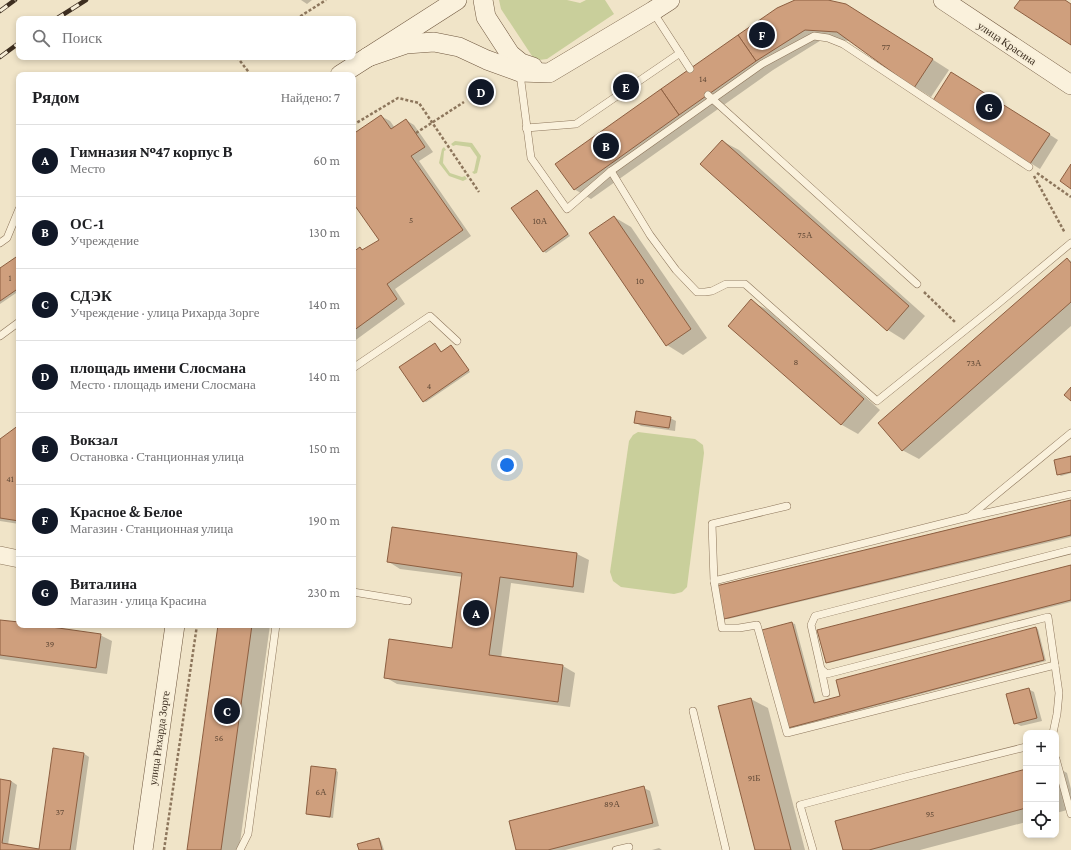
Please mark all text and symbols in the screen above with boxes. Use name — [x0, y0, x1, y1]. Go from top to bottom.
search box — [16, 16, 356, 60]
street label: улица Красина — [975, 19, 1039, 67]
pin: F — [749, 20, 775, 50]
icon: search — [30, 27, 52, 49]
text: Поиск — [62, 30, 102, 46]
house number: 77 — [882, 42, 890, 52]
pin: E — [613, 72, 639, 102]
house number: 14 — [699, 74, 707, 84]
pin: D — [468, 77, 494, 107]
text: Рядом — [32, 88, 80, 107]
text: Найдено: 7 — [281, 90, 340, 105]
pin: G — [976, 92, 1002, 122]
pin: B — [593, 131, 619, 161]
text: Гимназия №47 корпус В — [70, 144, 233, 160]
text: A — [41, 153, 49, 168]
text: 60 m — [313, 153, 340, 168]
text: Место — [70, 161, 105, 176]
house number: 5 — [409, 215, 413, 225]
text: ОС-1 — [70, 216, 104, 232]
house number: 10А — [533, 216, 548, 226]
text: B — [41, 225, 49, 240]
text: 130 m — [309, 225, 340, 240]
house number: 75А — [798, 230, 813, 240]
text: Учреждение — [70, 233, 139, 248]
house number: 1 — [9, 273, 12, 283]
house number: 10 — [636, 276, 644, 286]
text: СДЭК — [70, 288, 112, 304]
text: C — [41, 297, 49, 312]
text: 140 m — [309, 297, 340, 312]
text: Учреждение · улица Рихарда Зорге — [70, 305, 259, 320]
house number: 8 — [794, 357, 799, 367]
house number: 73А — [967, 358, 982, 368]
text: площадь имени Слосмана — [70, 360, 246, 376]
text: D — [41, 369, 49, 384]
text: 140 m — [309, 369, 340, 384]
text: Место · площадь имени Слосмана — [70, 377, 256, 392]
house number: 4 — [427, 381, 432, 391]
text: Вокзал — [70, 432, 118, 448]
text: E — [41, 441, 49, 456]
text: 150 m — [309, 441, 340, 456]
text: Остановка · Станционная улица — [70, 449, 244, 464]
your location — [497, 455, 517, 475]
house number: 41 — [6, 474, 14, 484]
text: Красное & Белое — [70, 504, 182, 520]
text: F — [42, 513, 48, 528]
text: 190 m — [309, 513, 340, 528]
text: Магазин · Станционная улица — [70, 521, 233, 536]
text: Виталина — [70, 576, 137, 592]
text: G — [41, 585, 49, 600]
text: 230 m — [307, 585, 340, 600]
text: Магазин · улица Красина — [70, 593, 206, 608]
pin: A — [463, 598, 489, 628]
house number: 39 — [46, 639, 55, 649]
street label: улица Рихарда Зорге — [146, 690, 172, 786]
pin: C — [214, 696, 240, 726]
map controls — [1023, 730, 1059, 838]
button: + — [1023, 730, 1059, 766]
house number: 56 — [215, 733, 224, 743]
button: − — [1023, 766, 1059, 802]
house number: 91Б — [748, 773, 760, 783]
house number: 6А — [315, 787, 327, 797]
house number: 89А — [604, 799, 620, 809]
button: locate — [1023, 802, 1059, 838]
house number: 37 — [56, 807, 64, 817]
house number: 95 — [926, 809, 934, 819]

